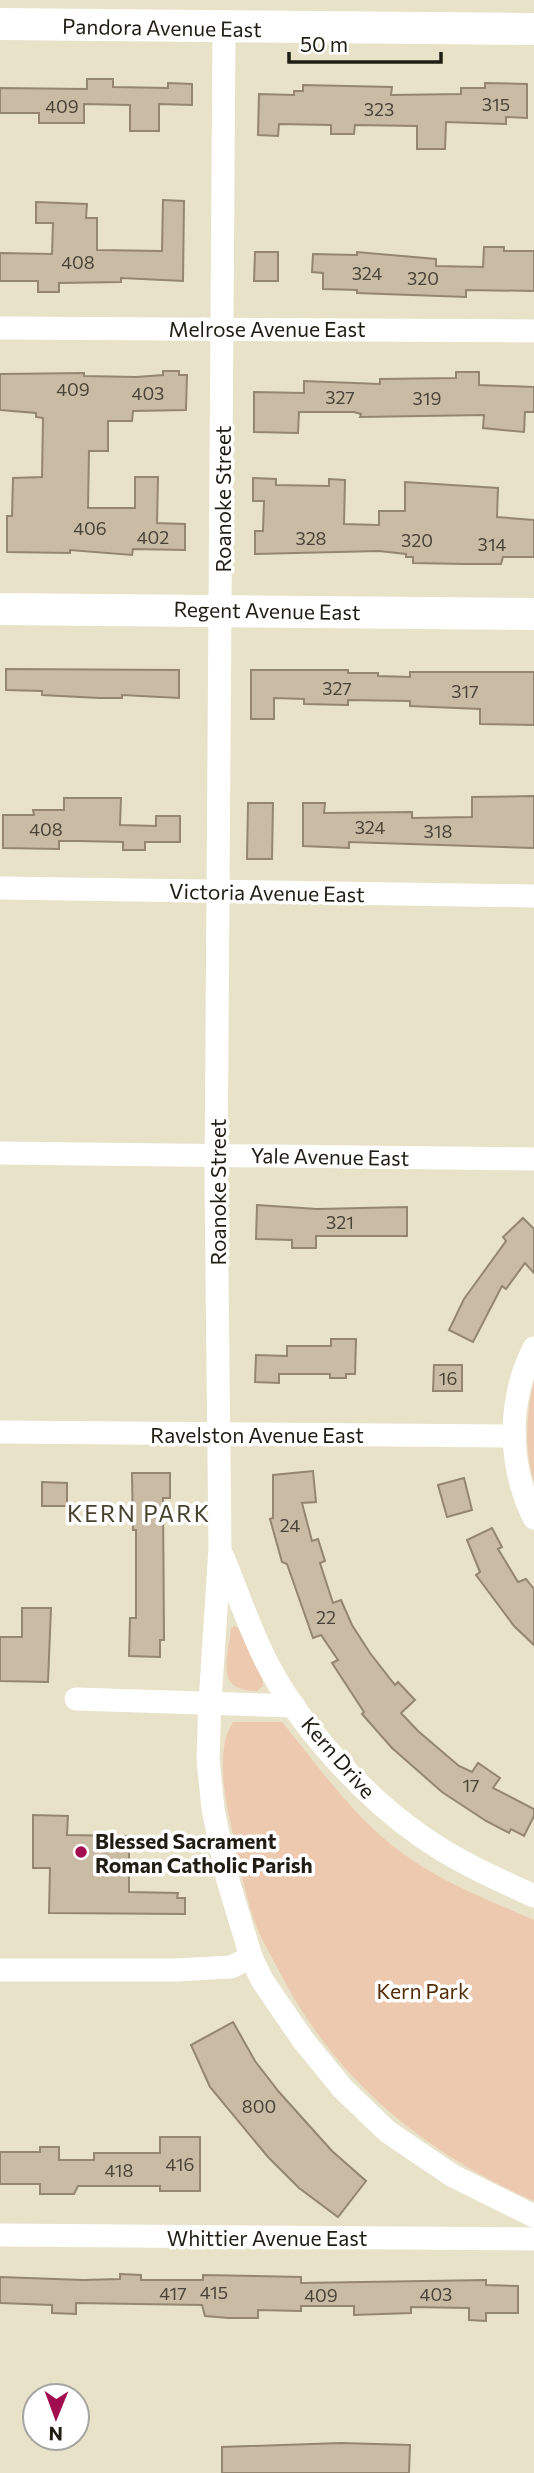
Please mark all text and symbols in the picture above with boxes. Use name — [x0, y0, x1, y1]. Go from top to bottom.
street label: Pandora Avenue East — [62, 13, 262, 41]
scale bar — [289, 21, 441, 65]
text: 50 m — [300, 31, 348, 56]
house number: 315 — [482, 93, 510, 115]
house number: 409 — [45, 95, 79, 117]
house number: 323 — [364, 98, 394, 120]
house number: 408 — [61, 251, 95, 273]
house number: 324 — [352, 262, 383, 284]
house number: 320 — [407, 267, 439, 289]
street label: Melrose Avenue East — [168, 316, 366, 341]
house number: 409 — [56, 378, 90, 400]
house number: 403 — [132, 382, 164, 404]
house number: 327 — [325, 386, 355, 408]
house number: 319 — [413, 387, 441, 409]
street label: Roanoke Street — [210, 426, 235, 572]
house number: 406 — [73, 517, 107, 539]
house number: 402 — [137, 526, 169, 548]
house number: 328 — [295, 527, 327, 549]
house number: 320 — [401, 529, 433, 551]
house number: 314 — [478, 533, 507, 555]
street label: Regent Avenue East — [173, 596, 361, 624]
house number: 327 — [322, 677, 352, 699]
house number: 317 — [451, 680, 479, 702]
house number: 324 — [355, 816, 386, 838]
house number: 408 — [29, 818, 63, 840]
house number: 318 — [424, 820, 453, 842]
street label: Victoria Avenue East — [169, 878, 365, 906]
street label: Roanoke Street — [205, 1119, 230, 1265]
street label: Yale Avenue East — [250, 1142, 410, 1170]
house number: 321 — [326, 1211, 354, 1233]
house number: 16 — [439, 1367, 457, 1389]
street label: Ravelston Avenue East — [150, 1422, 364, 1447]
district label: KERN PARK — [67, 1499, 211, 1527]
house number: 24 — [280, 1514, 300, 1536]
house number: 22 — [316, 1606, 336, 1628]
street label: Kern Drive — [297, 1711, 381, 1803]
house number: 17 — [462, 1774, 480, 1796]
place label: Blessed Sacrament Roman Catholic Parish — [95, 1828, 313, 1877]
marker: Blessed Sacrament Roman Catholic Parish — [73, 1844, 89, 1860]
park label: Kern Park — [377, 1978, 469, 2003]
house number: 800 — [242, 2095, 276, 2117]
house number: 416 — [166, 2153, 194, 2175]
house number: 418 — [105, 2159, 134, 2181]
street label: Whittier Avenue East — [167, 2225, 367, 2250]
house number: 415 — [200, 2281, 228, 2303]
house number: 417 — [159, 2282, 187, 2304]
house number: 403 — [420, 2283, 452, 2305]
house number: 409 — [304, 2284, 338, 2306]
north arrow — [21, 2382, 91, 2452]
text: N — [48, 2423, 63, 2446]

